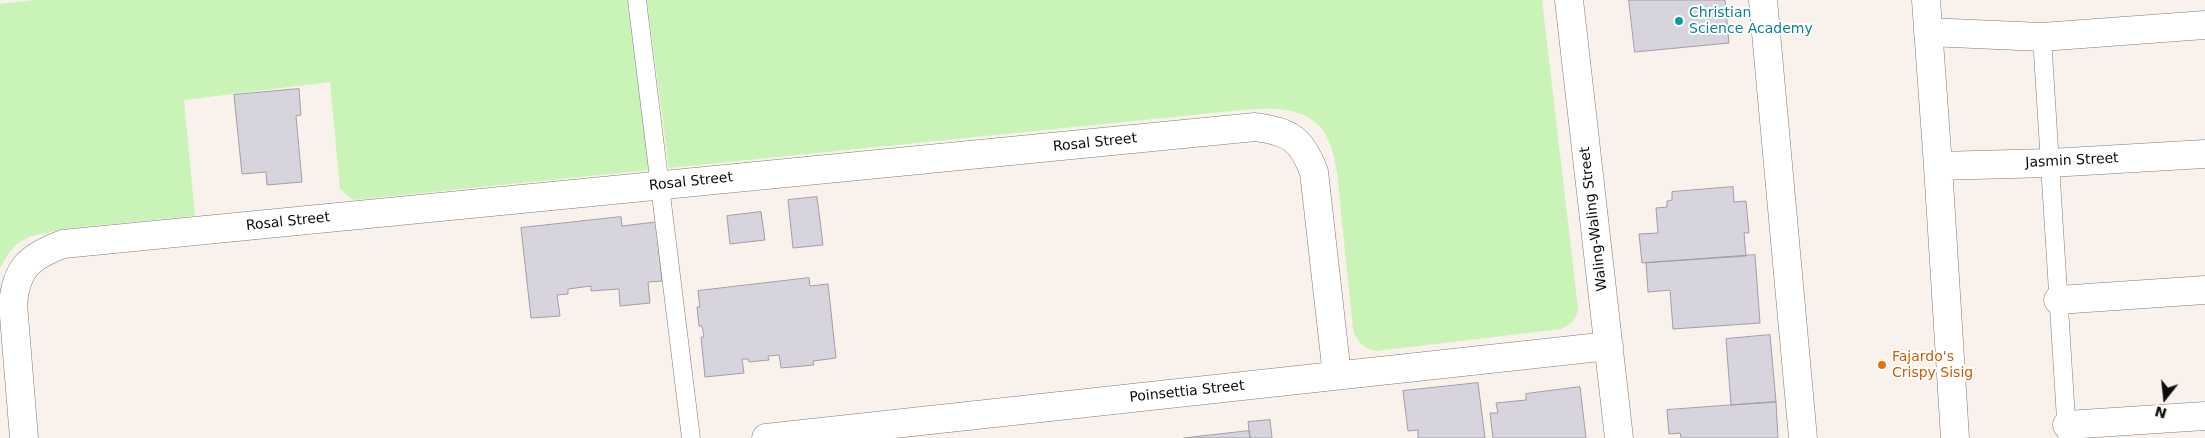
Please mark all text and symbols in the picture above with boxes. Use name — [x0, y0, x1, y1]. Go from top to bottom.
place label: Christian Science Academy — [1689, 5, 1813, 38]
marker: Christian Science Academy — [1673, 15, 1685, 27]
street label: Rosal Street — [1052, 130, 1138, 156]
street label: Waling-Waling Street — [1577, 146, 1611, 292]
street label: Jasmin Street — [2025, 150, 2119, 172]
street label: Rosal Street — [648, 169, 734, 195]
street label: Rosal Street — [245, 209, 331, 235]
place label: Fajardo's Crispy Sisig — [1892, 349, 1973, 382]
marker: Fajardo's Crispy Sisig — [1876, 359, 1888, 371]
north arrow — [2140, 373, 2190, 423]
street label: Poinsettia Street — [1129, 378, 1245, 406]
text: N — [2153, 403, 2169, 422]

